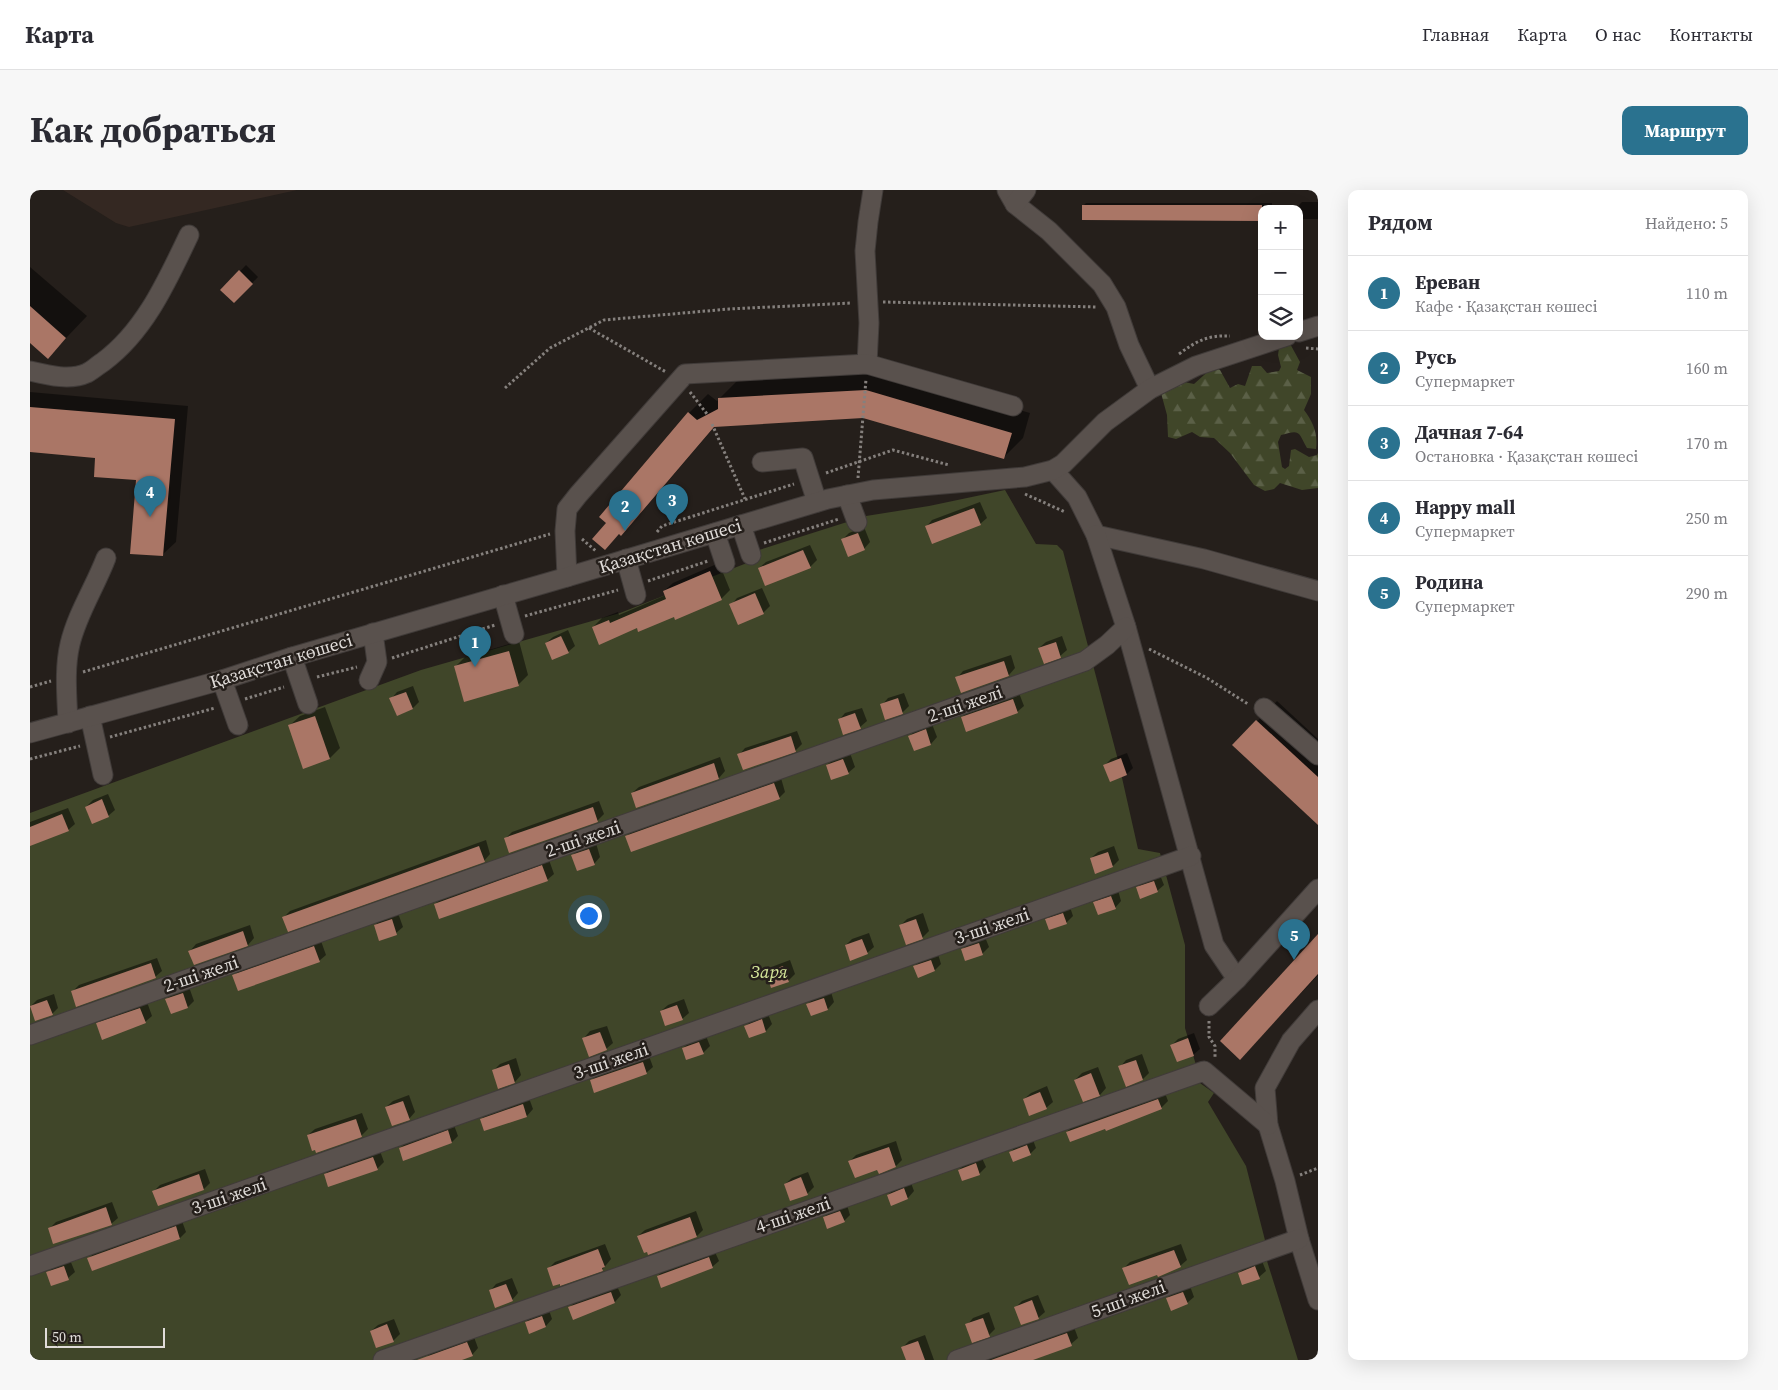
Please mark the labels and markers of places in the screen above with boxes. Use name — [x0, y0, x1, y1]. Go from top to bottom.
pin: 4 — [134, 476, 166, 517]
pin: 3 — [656, 484, 688, 525]
pin: 2 — [609, 490, 641, 531]
pin: 1 — [459, 626, 491, 667]
pin: 5 — [1278, 919, 1310, 960]

